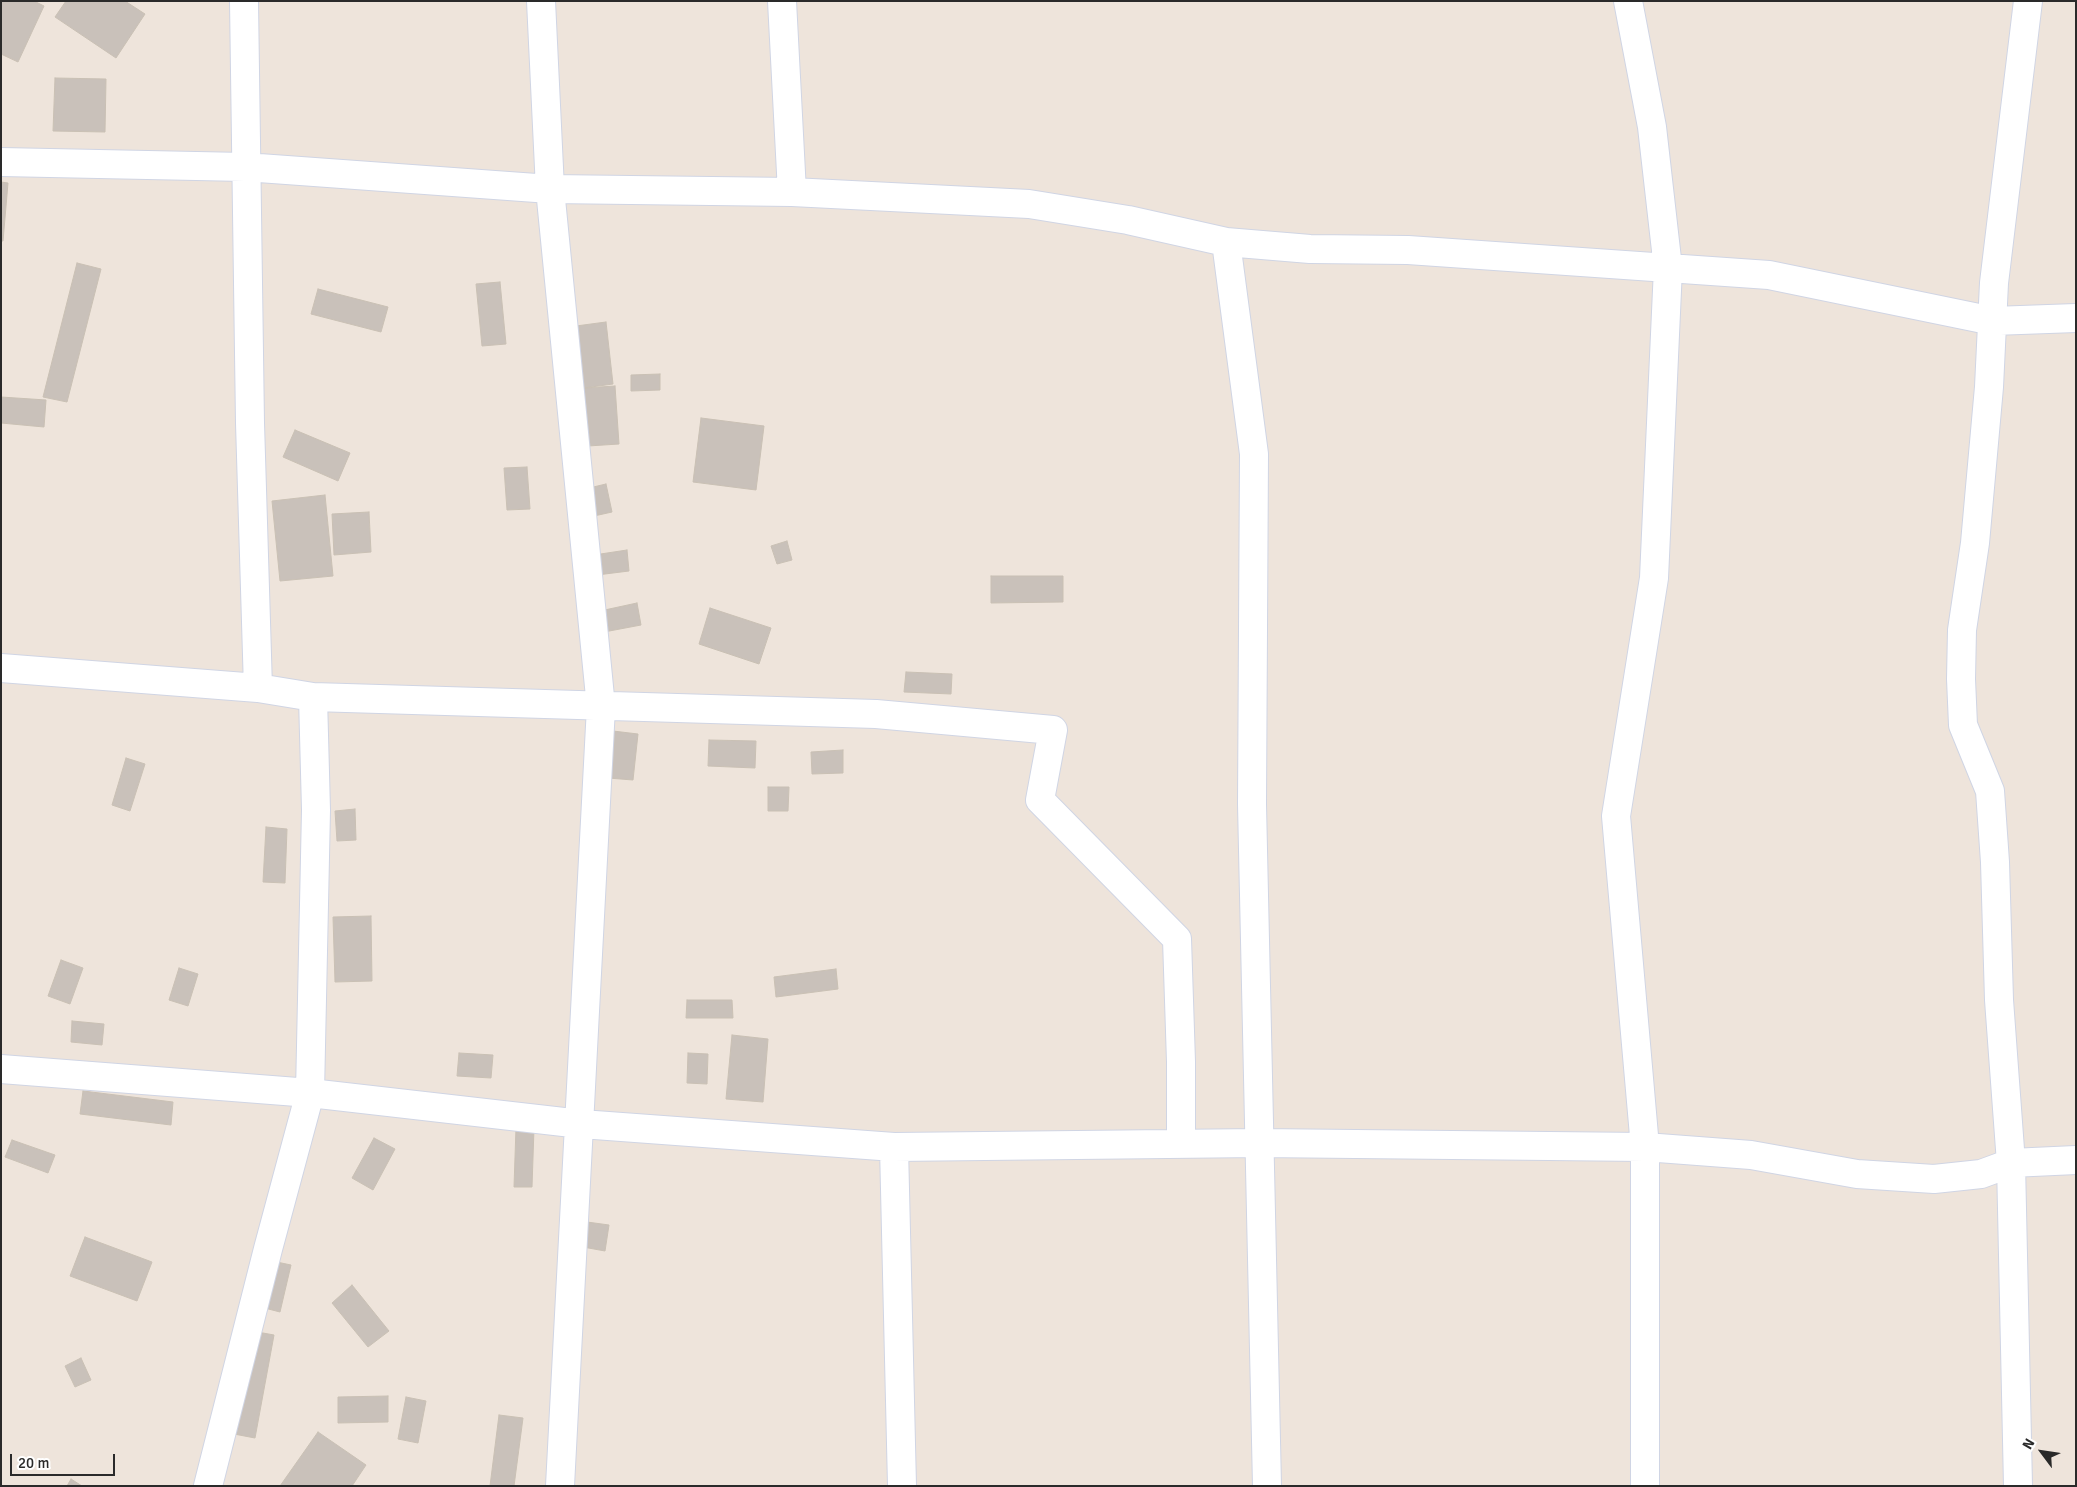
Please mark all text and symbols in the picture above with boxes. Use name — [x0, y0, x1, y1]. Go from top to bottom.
north arrow — [2017, 1427, 2067, 1477]
text: N — [2019, 1435, 2039, 1453]
scale bar — [12, 1444, 118, 1476]
text: 20 m — [18, 1454, 49, 1472]

